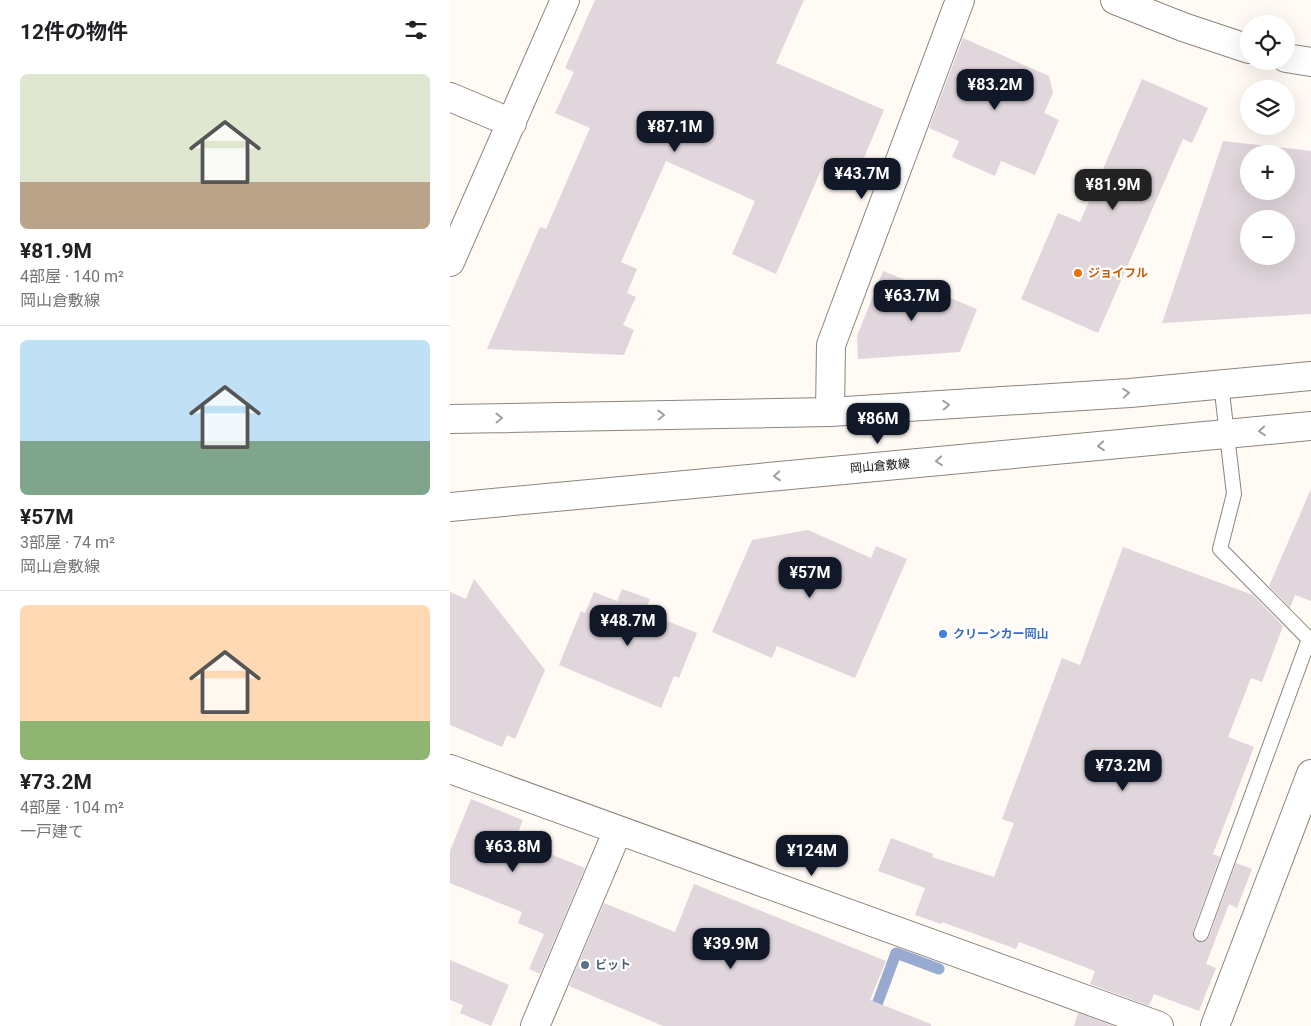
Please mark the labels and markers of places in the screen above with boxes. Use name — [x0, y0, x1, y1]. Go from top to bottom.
pin: ¥83.2M — [954, 68, 1036, 111]
pin: ¥87.1M — [634, 110, 716, 153]
pin: ¥43.7M — [821, 158, 903, 200]
pin: ¥81.9M — [1072, 168, 1154, 211]
place label: ジョイフル — [1088, 266, 1148, 280]
marker: ジョイフル — [1072, 267, 1084, 279]
pin: ¥63.7M — [871, 280, 953, 322]
pin: ¥86M — [848, 402, 908, 445]
pin: ¥57M — [780, 556, 840, 599]
pin: ¥48.7M — [587, 604, 669, 647]
place label: クリーンカー岡山 — [953, 627, 1048, 641]
marker: クリーンカー岡山 — [937, 628, 949, 640]
pin: ¥73.2M — [1082, 750, 1164, 792]
pin: ¥63.8M — [472, 830, 554, 873]
pin: ¥124M — [777, 834, 847, 877]
pin: ¥39.9M — [690, 928, 772, 970]
place label: ビット — [595, 958, 631, 972]
marker: ビット — [579, 959, 591, 971]

